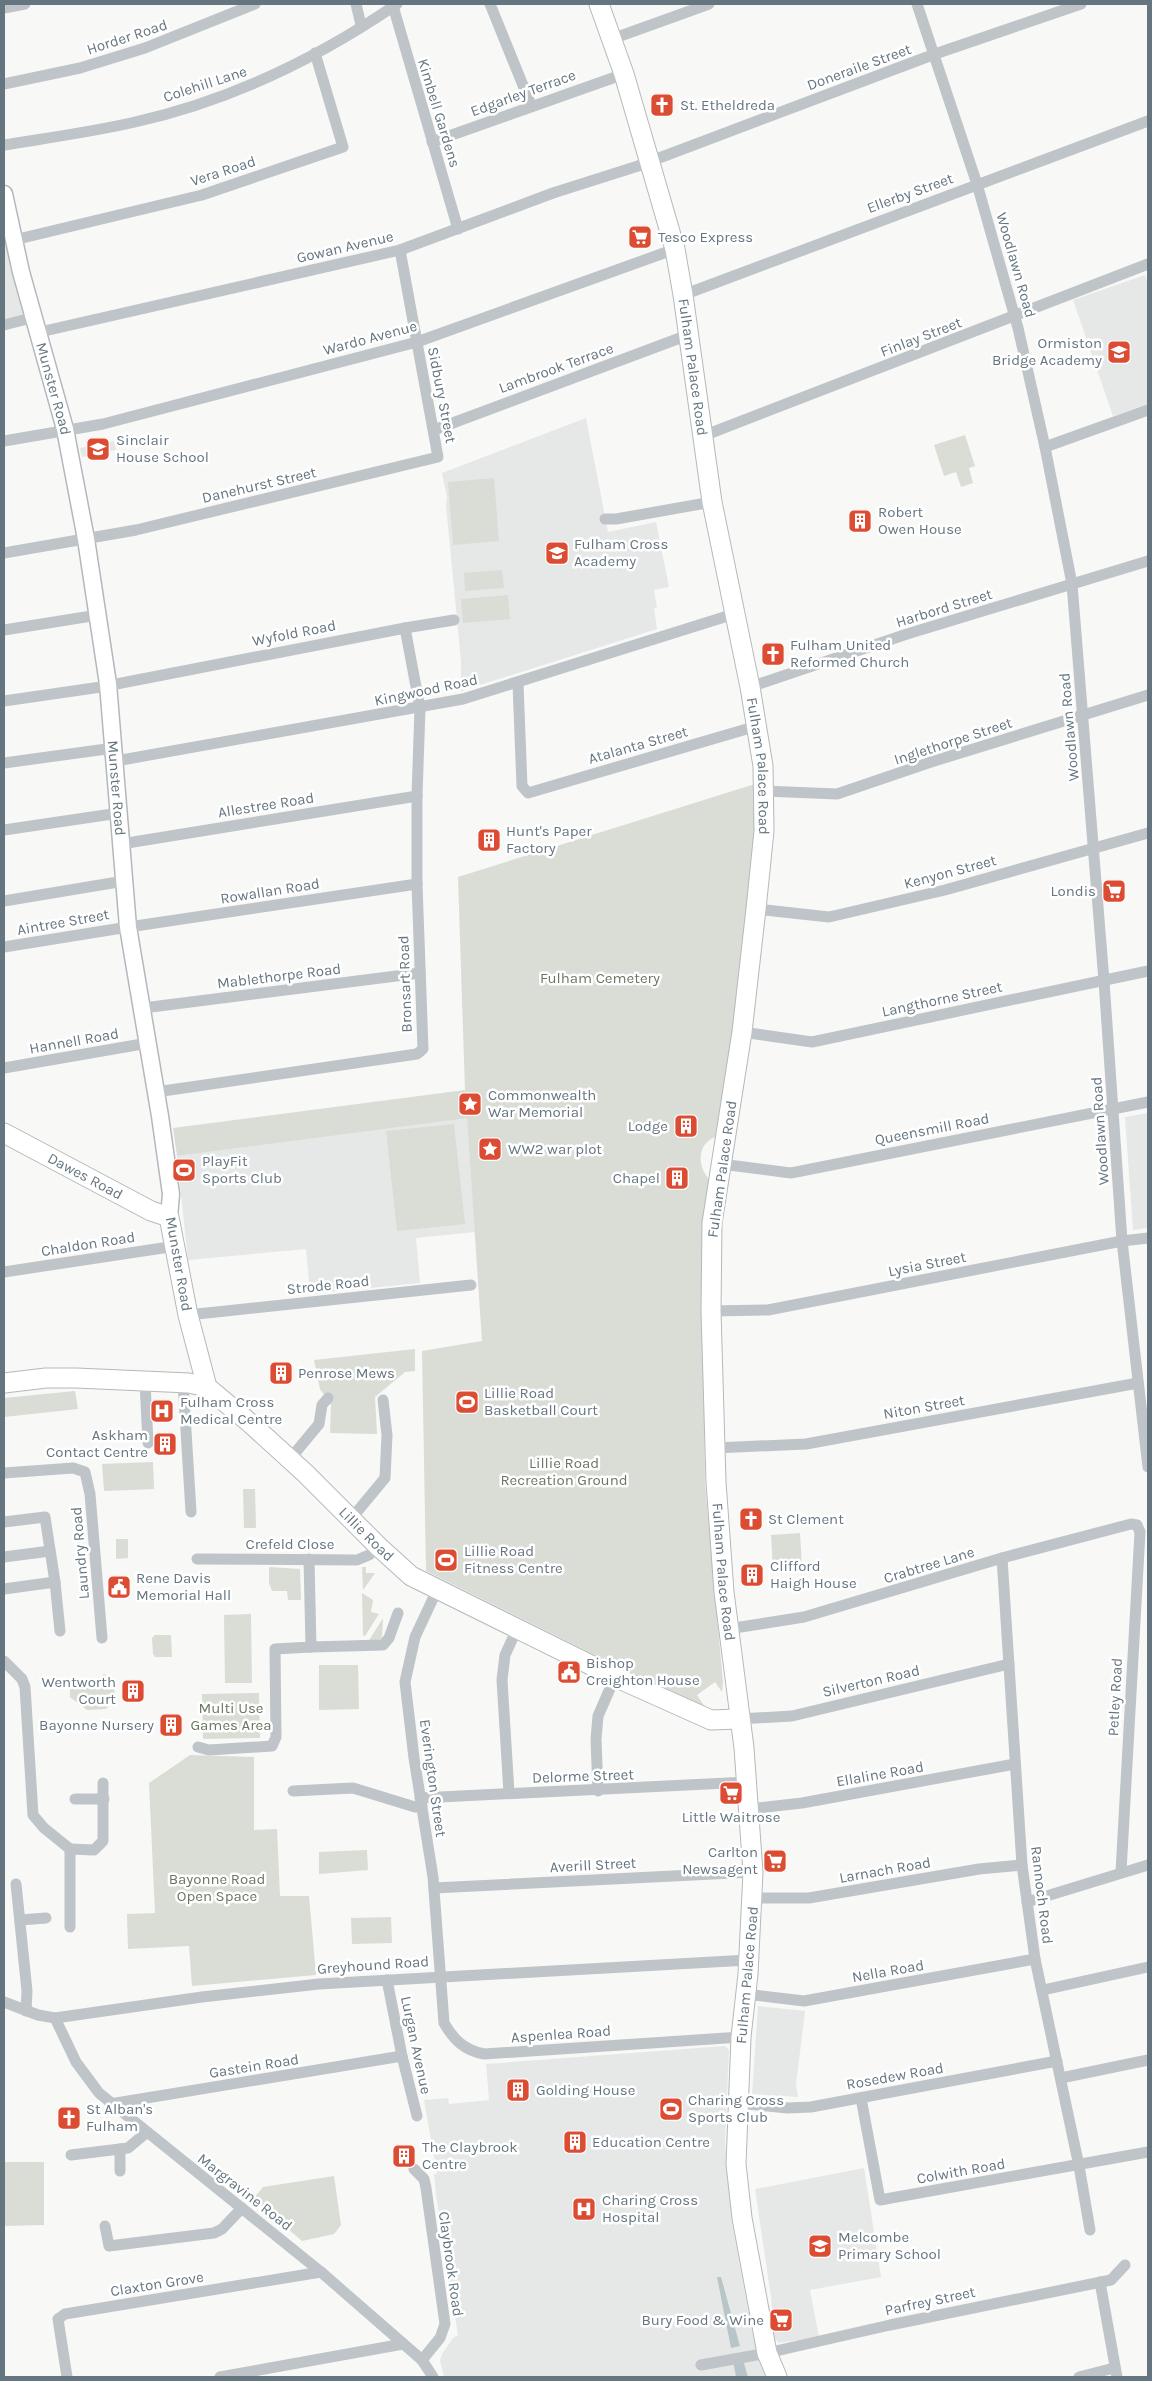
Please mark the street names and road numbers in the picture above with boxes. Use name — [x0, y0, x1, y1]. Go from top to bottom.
street label: Horder Road — [84, 15, 170, 59]
street label: Doneraile Street — [804, 40, 914, 94]
street label: Kimbell Gardens — [414, 56, 464, 170]
street label: Colehill Lane — [161, 62, 249, 106]
street label: Edgarley Terrace — [468, 66, 578, 120]
street label: Vera Road — [188, 152, 258, 190]
street label: Ellerby Street — [864, 169, 956, 217]
street label: Woodlawn Road — [992, 210, 1040, 320]
street label: Gowan Avenue — [295, 227, 395, 267]
street label: Fulham Palace Road — [675, 297, 712, 437]
street label: Finlay Street — [878, 313, 964, 361]
street label: Wardo Avenue — [321, 317, 419, 359]
street label: Lambrook Terrace — [496, 339, 616, 397]
street label: Munster Road — [32, 340, 75, 437]
street label: Sidbury Street — [424, 345, 460, 445]
street label: Danehurst Street — [200, 463, 318, 507]
street label: Harbord Street — [894, 585, 995, 631]
street label: Wyfold Road — [251, 616, 337, 650]
street label: Kingwood Road — [373, 670, 479, 710]
street label: Woodlawn Road — [1055, 672, 1083, 782]
street label: Fulham Palace Road — [743, 696, 773, 835]
street label: Inglethorpe Street — [892, 713, 1015, 769]
street label: Atalanta Street — [586, 722, 690, 768]
street label: Munster Road — [104, 740, 129, 837]
street label: Allestree Road — [217, 789, 315, 821]
street label: Kenyon Street — [902, 851, 998, 893]
street label: Rowallan Road — [219, 874, 321, 908]
street label: Aintree Street — [15, 905, 111, 939]
street label: Bronsart Road — [394, 935, 416, 1033]
street label: Mablethorpe Road — [216, 959, 342, 993]
street label: Langthorne Street — [880, 977, 1004, 1021]
street label: Hannell Road — [28, 1024, 120, 1058]
street label: Woodlawn Road — [1087, 1076, 1113, 1186]
street label: Fulham Palace Road — [703, 1099, 741, 1239]
street label: Queensmill Road — [873, 1109, 991, 1149]
street label: Dawes Road — [45, 1149, 126, 1203]
street label: Munster Road — [162, 1215, 196, 1313]
street label: Chaldon Road — [40, 1228, 136, 1260]
street label: Lysia Street — [887, 1248, 968, 1280]
street label: Strode Road — [286, 1272, 370, 1298]
street label: Niton Street — [882, 1391, 966, 1423]
street label: Fulham Palace Road — [709, 1502, 739, 1642]
street label: Lillie Road — [335, 1503, 398, 1565]
street label: Laundry Road — [67, 1506, 93, 1600]
street label: Crefeld Close — [246, 1535, 335, 1553]
street label: Crabtree Lane — [882, 1543, 976, 1587]
street label: Petley Road — [1104, 1657, 1126, 1737]
street label: Silverton Road — [821, 1661, 921, 1701]
street label: Everington Street — [416, 1718, 450, 1838]
street label: Ellaline Road — [835, 1757, 925, 1791]
street label: Delorme Street — [532, 1765, 635, 1787]
street label: Rannoch Road — [1027, 1845, 1057, 1945]
street label: Larnach Road — [838, 1853, 932, 1887]
street label: Averill Street — [549, 1854, 637, 1876]
street label: Fulham Palace Road — [732, 1905, 762, 2045]
street label: Greyhound Road — [316, 1952, 430, 1978]
street label: Nella Road — [851, 1956, 925, 1986]
street label: Lurgan Avenue — [397, 1994, 435, 2096]
street label: Aspenlea Road — [510, 2022, 612, 2046]
street label: Gastein Road — [208, 2050, 300, 2082]
street label: Rosedew Road — [845, 2059, 945, 2093]
street label: Margravine Road — [194, 2149, 296, 2235]
street label: Colwith Road — [915, 2154, 1007, 2188]
street label: Claybrook Road — [435, 2210, 467, 2318]
street label: Claxton Grove — [109, 2268, 205, 2300]
street label: Parfrey Street — [883, 2283, 977, 2319]

